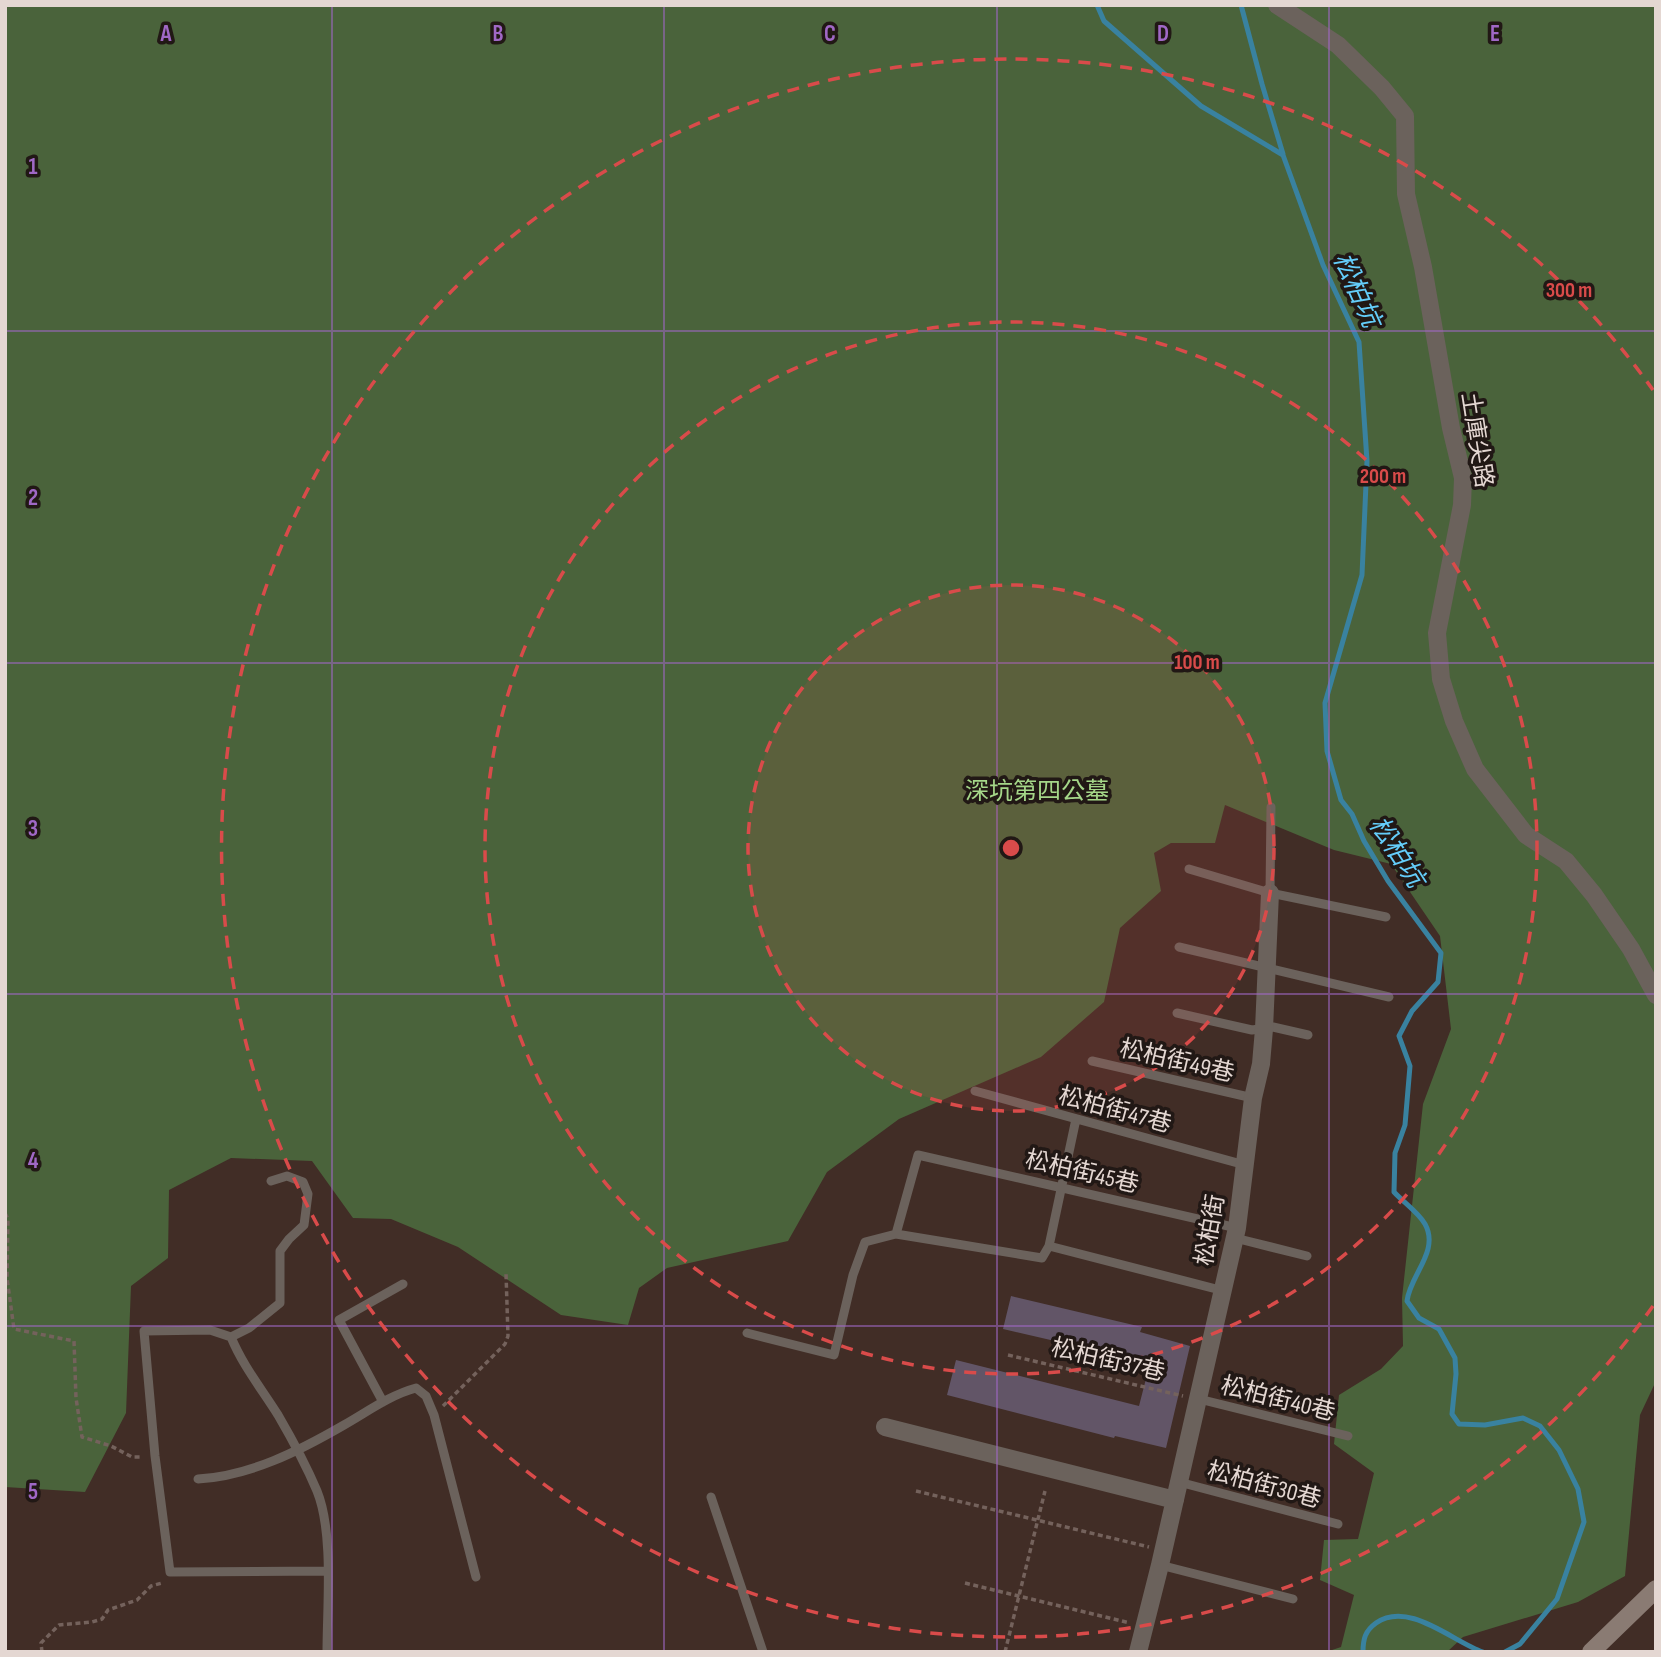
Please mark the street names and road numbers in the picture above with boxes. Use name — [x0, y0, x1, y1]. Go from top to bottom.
street label: 土庫尖路 — [1455, 390, 1499, 490]
street label: 松柏街49巷 — [1117, 1034, 1237, 1088]
street label: 松柏街47巷 — [1055, 1081, 1175, 1139]
street label: 松柏街45巷 — [1022, 1145, 1142, 1199]
street label: 松柏街 — [1189, 1192, 1231, 1268]
street label: 松柏街37巷 — [1048, 1333, 1168, 1387]
street label: 松柏街40巷 — [1218, 1371, 1338, 1427]
street label: 松柏街30巷 — [1204, 1456, 1324, 1514]

